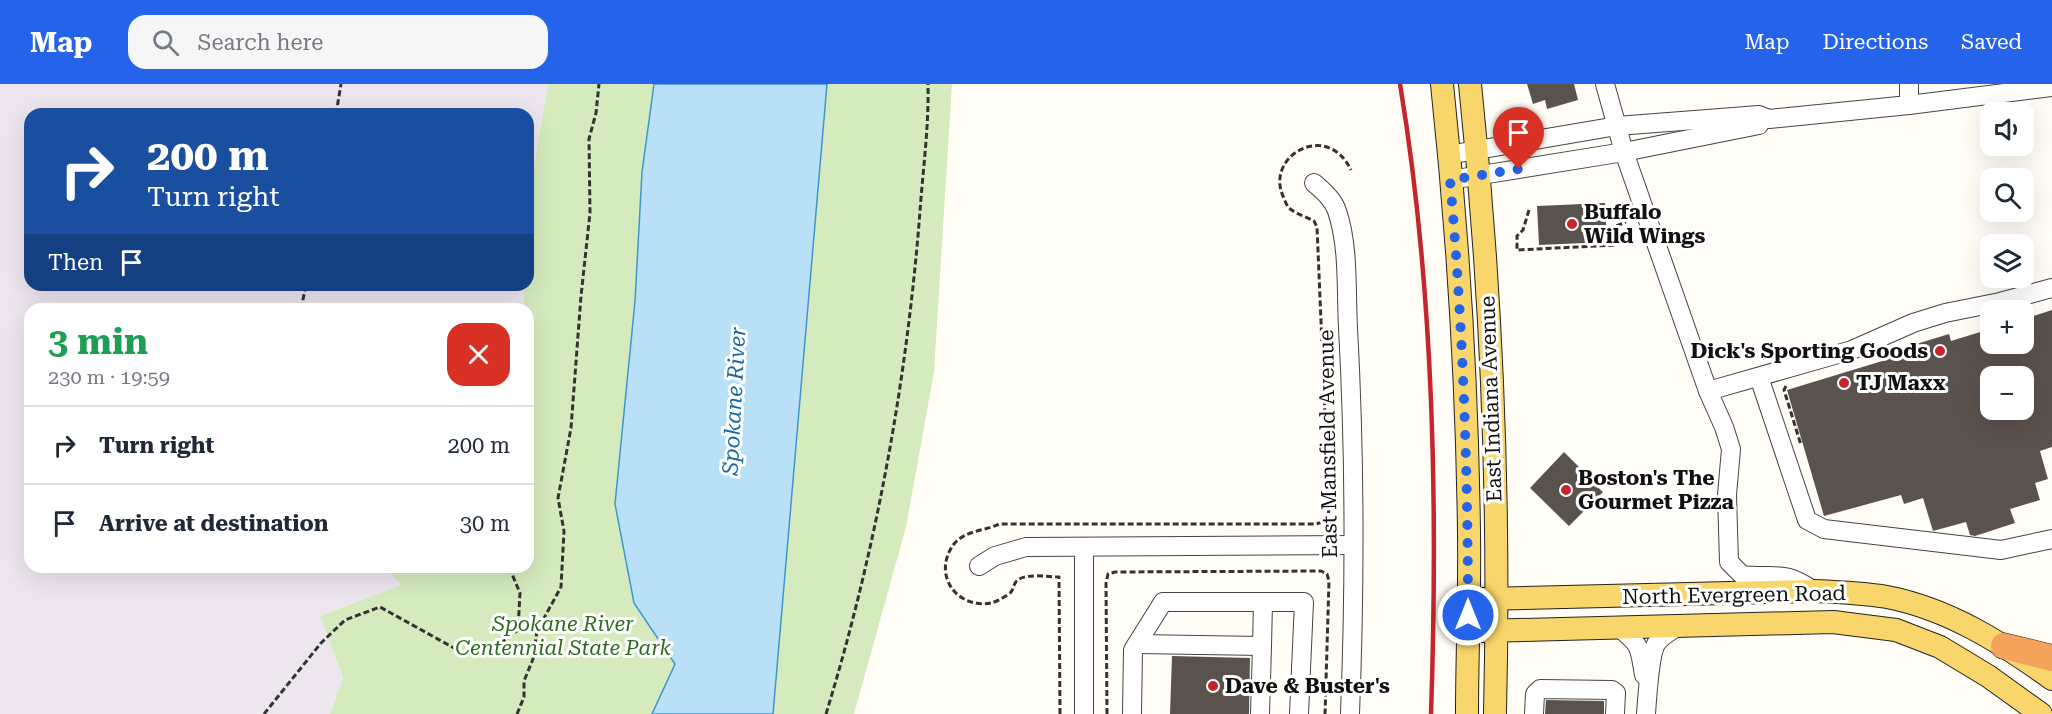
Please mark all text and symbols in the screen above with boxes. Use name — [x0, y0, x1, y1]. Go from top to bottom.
search box — [128, 15, 548, 69]
text: Map — [30, 26, 92, 59]
icon: search — [149, 26, 182, 59]
text: Search here — [197, 30, 323, 55]
text: Map — [1745, 30, 1789, 54]
text: Directions — [1822, 30, 1928, 54]
text: Saved — [1961, 30, 2022, 54]
map controls — [1980, 102, 2034, 420]
button: sound — [1980, 102, 2034, 156]
pin — [1493, 107, 1544, 169]
icon: arrive — [1502, 116, 1535, 149]
text: 200 m — [147, 131, 269, 180]
icon: right — [48, 132, 126, 210]
button: search — [1980, 168, 2034, 222]
text: Turn right — [147, 181, 280, 213]
place label: Buffalo Wild Wings — [1584, 200, 1706, 248]
marker: Buffalo Wild Wings — [1565, 217, 1579, 231]
button: layers — [1980, 234, 2034, 288]
icon: arrive — [115, 246, 148, 279]
text: Then — [48, 250, 103, 275]
street label: East Indiana Avenue — [1475, 295, 1507, 503]
button: + — [1980, 300, 2034, 354]
text: 3 min — [48, 321, 148, 363]
button: close — [447, 323, 510, 386]
water label: Spokane River — [718, 326, 750, 477]
street label: East Mansfield Avenue — [1314, 330, 1342, 558]
place label: Dick's Sporting Goods — [1690, 339, 1928, 363]
marker: Dick's Sporting Goods — [1933, 344, 1947, 358]
text: 230 m · 19:59 — [48, 365, 170, 389]
button: − — [1980, 366, 2034, 420]
place label: TJ Maxx — [1856, 371, 1946, 395]
marker: TJ Maxx — [1837, 376, 1851, 390]
icon: right — [48, 429, 81, 462]
text: Turn right — [99, 433, 214, 458]
text: 200 m — [447, 433, 510, 458]
place label: Boston's The Gourmet Pizza — [1578, 466, 1734, 514]
marker: Boston's The Gourmet Pizza — [1559, 483, 1573, 497]
icon: arrive — [48, 507, 81, 540]
text: Arrive at destination — [99, 511, 328, 536]
text: 30 m — [460, 511, 510, 536]
street label: North Evergreen Road — [1622, 581, 1847, 609]
position arrow — [1436, 583, 1500, 647]
park label: Spokane River Centennial State Park — [455, 612, 671, 660]
place label: Dave & Buster's — [1225, 674, 1390, 698]
marker: Dave & Buster's — [1206, 679, 1220, 693]

